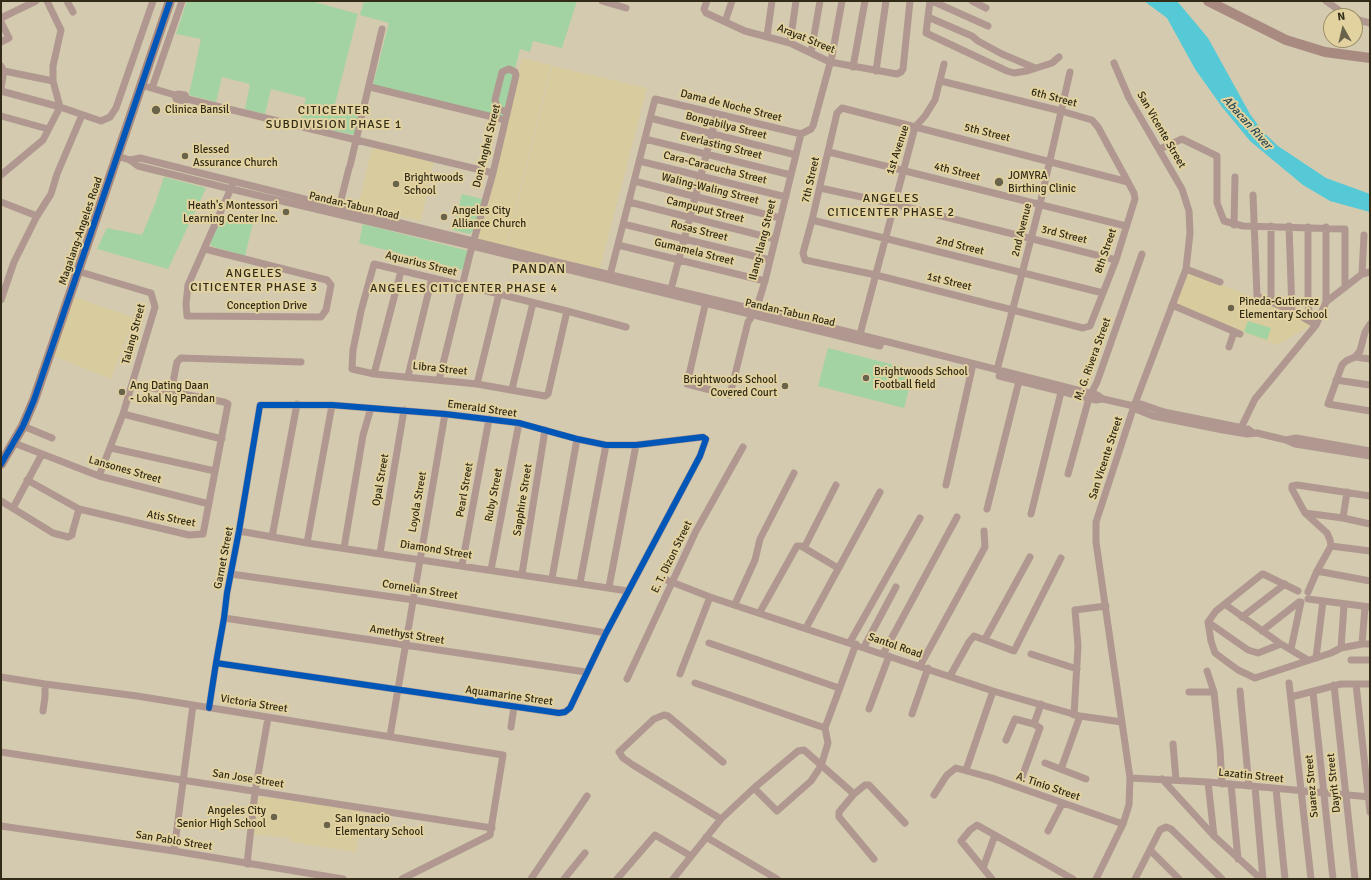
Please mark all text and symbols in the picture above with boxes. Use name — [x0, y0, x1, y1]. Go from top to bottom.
north arrow — [1323, 8, 1363, 48]
text: N — [1337, 10, 1346, 24]
street label: Arayat Street — [775, 21, 837, 57]
street label: 6th Street — [1030, 86, 1078, 110]
street label: Dama de Noche Street — [679, 87, 783, 125]
street label: San Vicente Street — [1134, 89, 1188, 171]
water label: Abacan River — [1219, 93, 1275, 153]
place label: Clinica Bansil — [165, 103, 229, 117]
street label: Don Anghel Street — [470, 103, 504, 189]
marker: Clinica Bansil — [150, 104, 162, 116]
district label: CITICENTER SUBDIVISION PHASE 1 — [266, 104, 402, 132]
street label: Bongabilya Street — [684, 110, 768, 142]
street label: 5th Street — [963, 121, 1011, 145]
street label: 1st Avenue — [884, 124, 912, 176]
street label: Everlasting Street — [679, 129, 763, 163]
place label: Blessed Assurance Church — [193, 143, 278, 169]
street label: Cara-Caracucha Street — [662, 149, 768, 187]
marker: Blessed Assurance Church — [180, 151, 190, 161]
street label: 7th Street — [799, 156, 823, 204]
street label: 4th Street — [933, 160, 981, 184]
place label: JOMYRA Birthing Clinic — [1008, 169, 1076, 195]
place label: Brightwoods School — [404, 171, 463, 197]
street label: Waling-Waling Street — [660, 171, 760, 207]
street label: Magalang-Angeles Road — [56, 175, 106, 287]
marker: JOMYRA Birthing Clinic — [993, 176, 1005, 188]
marker: Brightwoods School — [391, 179, 401, 189]
street label: Pandan-Tabun Road — [308, 189, 400, 223]
district label: ANGELES CITICENTER PHASE 2 — [827, 192, 955, 220]
street label: Campuput Street — [665, 194, 745, 226]
street label: Ilang-Ilang Street — [747, 198, 779, 282]
place label: Heath's Montessori Learning Center Inc. — [183, 199, 278, 225]
street label: 2nd Avenue — [1009, 202, 1035, 258]
place label: Angeles City Alliance Church — [452, 204, 526, 230]
marker: Heath's Montessori Learning Center Inc. — [281, 207, 291, 217]
marker: Angeles City Alliance Church — [439, 212, 449, 222]
street label: Rosas Street — [669, 218, 729, 244]
street label: 3rd Street — [1040, 223, 1088, 247]
street label: 8th Street — [1092, 227, 1120, 275]
street label: 2nd Street — [935, 234, 985, 258]
street label: Gumamela Street — [653, 236, 735, 268]
street label: Aquarius Street — [384, 249, 458, 279]
district label: PANDAN — [512, 262, 566, 278]
district label: ANGELES CITICENTER PHASE 3 — [190, 267, 318, 295]
street label: 1st Street — [925, 270, 973, 294]
district label: ANGELES CITICENTER PHASE 4 — [370, 282, 558, 296]
place label: Pineda-Gutierrez Elementary School — [1239, 295, 1327, 321]
street label: Pandan-Tabun Road — [744, 296, 836, 330]
street label: Conception Drive — [227, 299, 307, 313]
street label: Talang Street — [120, 302, 148, 366]
marker: Pineda-Gutierrez Elementary School — [1226, 303, 1236, 313]
street label: M. G. Rivera Street — [1072, 316, 1114, 402]
street label: Libra Street — [412, 360, 468, 378]
place label: Brightwoods School Football field — [874, 365, 968, 391]
place label: Brightwoods School Covered Court — [683, 373, 777, 399]
marker: Brightwoods School Football field — [861, 373, 871, 383]
place label: Ang Dating Daan - Lokal Ng Pandan — [130, 379, 215, 405]
marker: Brightwoods School Covered Court — [780, 381, 790, 391]
marker: Ang Dating Daan - Lokal Ng Pandan — [117, 387, 127, 397]
street label: Emerald Street — [446, 398, 518, 420]
street label: San Vicente Street — [1086, 415, 1126, 501]
street label: Lansones Street — [87, 453, 163, 487]
street label: Opal Street — [370, 453, 392, 507]
street label: Pearl Street — [454, 462, 476, 518]
street label: Sapphire Street — [511, 463, 535, 537]
street label: Ruby Street — [482, 467, 506, 523]
street label: Loyola Street — [406, 471, 430, 533]
street label: Atis Street — [146, 508, 196, 530]
street label: E. T. Dizon Street — [649, 519, 695, 595]
street label: Garnet Street — [211, 526, 237, 590]
street label: Diamond Street — [399, 538, 473, 562]
street label: Cornelian Street — [381, 577, 459, 603]
street label: Amethyst Street — [369, 623, 445, 647]
street label: Santol Road — [866, 631, 924, 661]
street label: Aquamarine Street — [464, 683, 554, 709]
street label: Victoria Street — [219, 692, 289, 716]
street label: Dayrit Street — [1324, 753, 1344, 813]
street label: Suarez Street — [1303, 754, 1321, 818]
street label: Lazatin Street — [1218, 766, 1284, 786]
street label: San Jose Street — [211, 767, 285, 791]
street label: A. Tinio Street — [1014, 770, 1082, 804]
place label: Angeles City Senior High School — [177, 804, 266, 830]
marker: Angeles City Senior High School — [269, 812, 279, 822]
place label: San Ignacio Elementary School — [335, 812, 423, 838]
marker: San Ignacio Elementary School — [322, 820, 332, 830]
street label: San Pablo Street — [135, 828, 213, 854]

